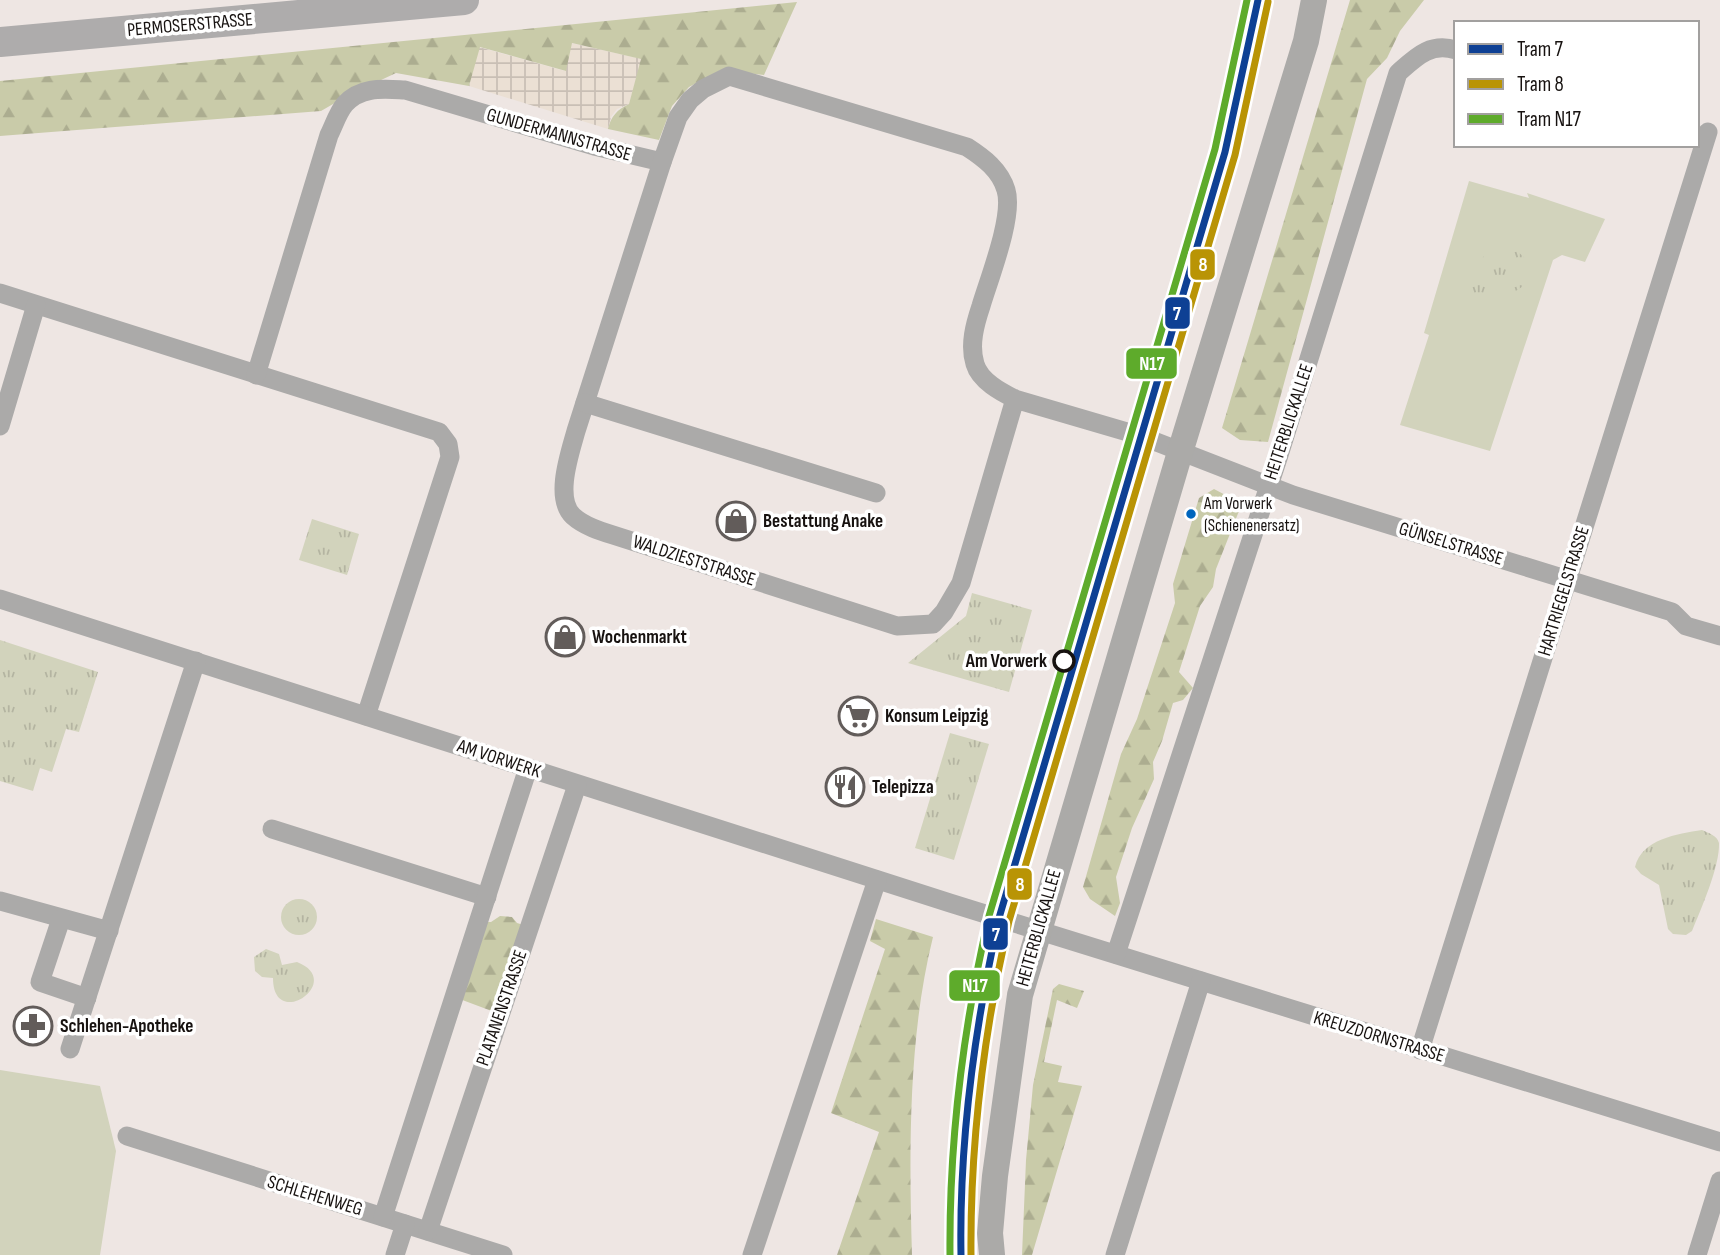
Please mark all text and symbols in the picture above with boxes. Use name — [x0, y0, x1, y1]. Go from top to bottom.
street label: PERMOSERSTRASSE — [126, 8, 254, 42]
legend — [1454, 21, 1699, 147]
text: Tram 7 — [1517, 37, 1564, 62]
text: Tram 8 — [1517, 72, 1564, 97]
street label: GUNDERMANNSTRASSE — [484, 103, 634, 167]
text: Tram N17 — [1517, 107, 1582, 132]
line badge: 8 — [1189, 248, 1216, 281]
text: 8 — [1199, 254, 1208, 277]
line badge: 7 — [1164, 296, 1191, 330]
text: 7 — [1173, 303, 1182, 326]
line badge: N17 — [1125, 347, 1178, 380]
text: N17 — [1139, 353, 1166, 376]
street label: HEITERBLICKALLEE — [1259, 361, 1319, 483]
place label: Am Vorwerk (Schienenersatz) — [1203, 494, 1300, 536]
shop icon: Bestattung Anake — [715, 500, 757, 542]
marker: Am Vorwerk (Schienenersatz) — [1184, 507, 1198, 521]
place label: Bestattung Anake — [763, 510, 883, 533]
street label: GÜNSELSTRASSE — [1396, 517, 1506, 571]
street label: HARTRIEGELSTRASSE — [1533, 523, 1595, 659]
street label: WALDZIESTSTRASSE — [630, 530, 758, 592]
shop icon: Wochenmarkt — [544, 616, 586, 658]
place label: Wochenmarkt — [592, 626, 687, 649]
place label: Am Vorwerk — [965, 650, 1047, 673]
marker: Am Vorwerk — [1053, 650, 1075, 672]
supermarket icon: Konsum Leipzig — [837, 695, 879, 737]
place label: Konsum Leipzig — [885, 705, 988, 728]
street label: AM VORWERK — [453, 734, 544, 783]
restaurant icon: Telepizza — [824, 766, 866, 808]
place label: Telepizza — [872, 776, 934, 799]
line badge: 8 — [1006, 867, 1033, 901]
street label: HEITERBLICKALLEE — [1011, 867, 1067, 989]
text: 8 — [1016, 874, 1025, 897]
line badge: 7 — [982, 917, 1009, 951]
text: 7 — [992, 924, 1001, 947]
street label: PLATANENSTRASSE — [471, 947, 533, 1069]
line badge: N17 — [948, 969, 1001, 1002]
text: N17 — [962, 975, 989, 998]
pharmacy icon: Schlehen-Apotheke — [12, 1005, 54, 1047]
street label: KREUZDORNSTRASSE — [1311, 1006, 1447, 1068]
place label: Schlehen-Apotheke — [60, 1015, 193, 1038]
street label: SCHLEHENWEG — [265, 1171, 365, 1221]

